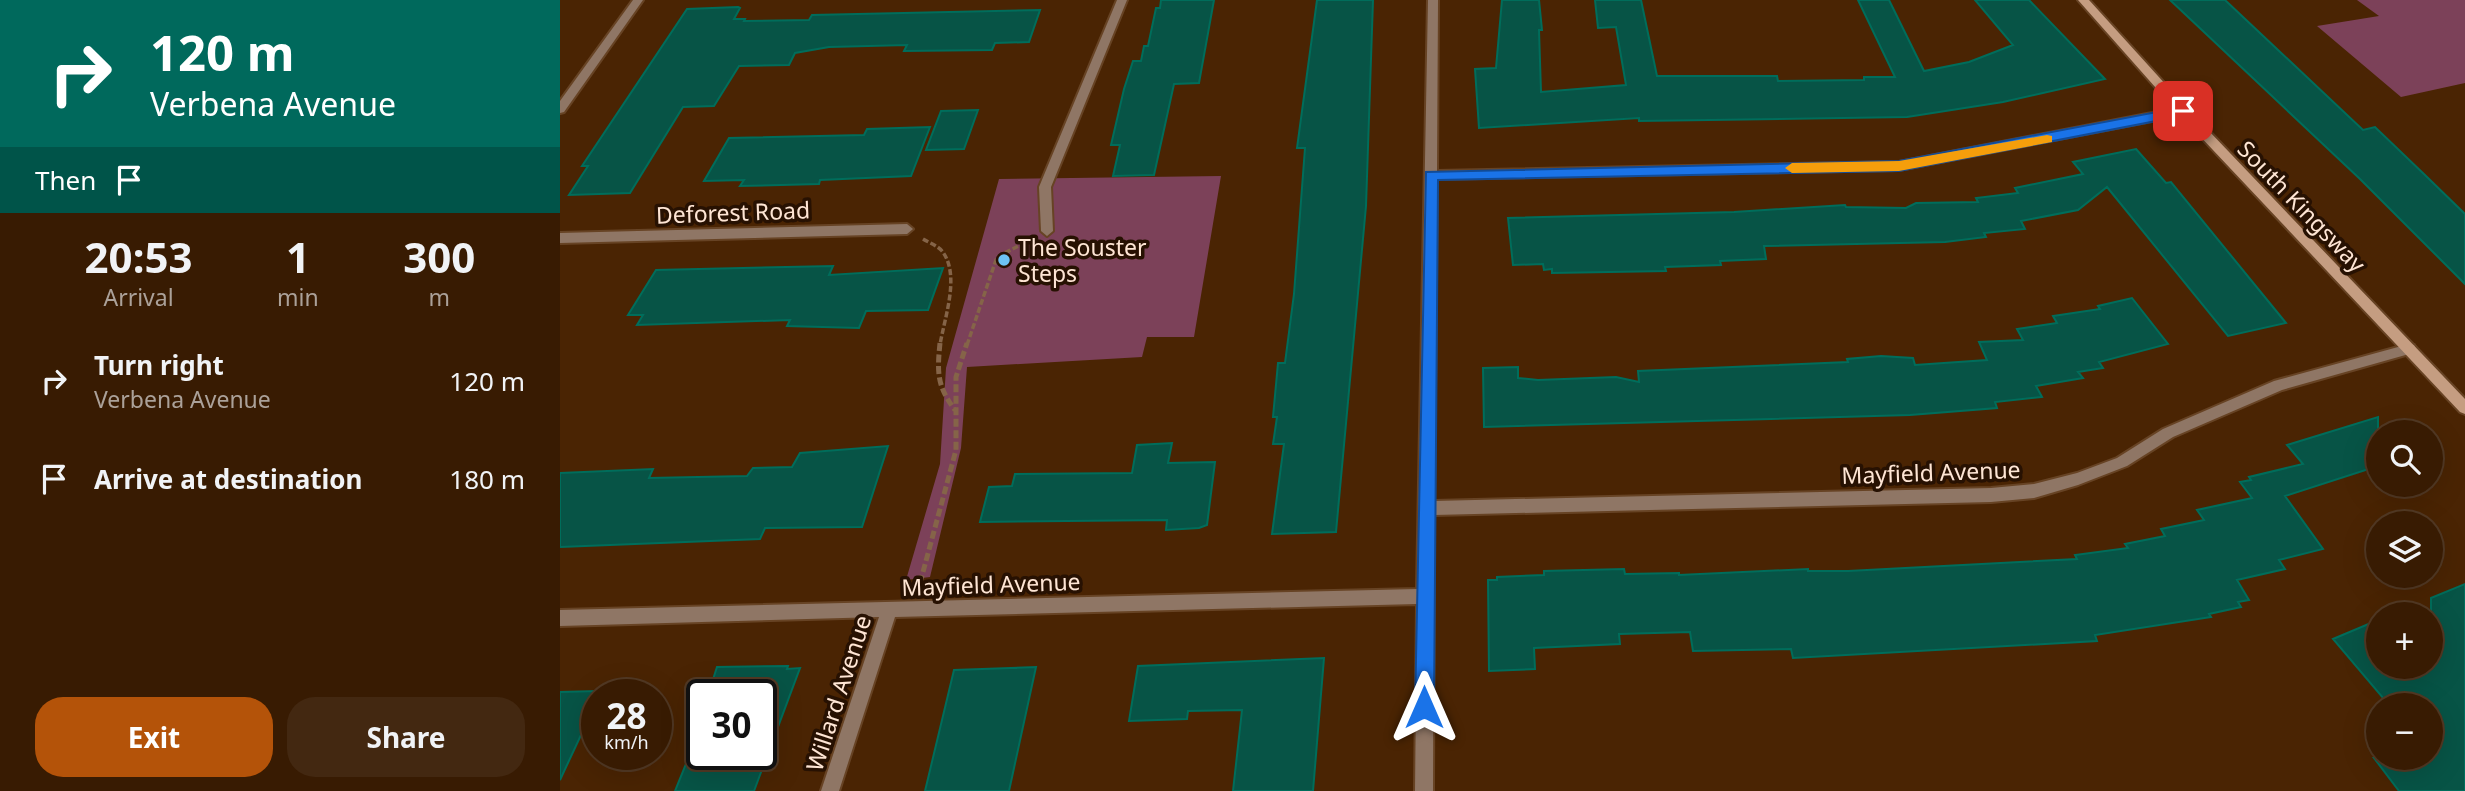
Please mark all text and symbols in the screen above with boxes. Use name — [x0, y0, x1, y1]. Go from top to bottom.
text: 120 m — [150, 19, 295, 85]
icon: right — [35, 28, 126, 119]
pin — [2153, 81, 2213, 141]
text: Verbena Avenue — [150, 82, 396, 125]
icon: arrive — [2164, 92, 2202, 130]
street label: South Kingsway — [2231, 133, 2373, 279]
icon: arrive — [110, 161, 148, 199]
text: Then — [35, 162, 96, 198]
street label: Deforest Road — [655, 193, 811, 231]
text: 20:53 — [85, 228, 192, 285]
text: 1 — [286, 228, 310, 285]
text: 300 — [403, 228, 475, 285]
place label: The Souster Steps — [1018, 231, 1147, 289]
marker: The Souster Steps — [996, 252, 1012, 268]
text: Arrival — [103, 281, 174, 313]
text: min — [277, 281, 319, 313]
text: m — [429, 281, 450, 313]
text: Turn right — [94, 347, 224, 383]
icon: right — [35, 362, 73, 400]
text: 120 m — [449, 363, 525, 399]
text: Verbena Avenue — [94, 383, 271, 415]
map controls — [2366, 420, 2443, 770]
button: search — [2366, 420, 2443, 497]
street label: Mayfield Avenue — [1841, 453, 2021, 491]
icon: arrive — [35, 460, 73, 498]
text: Arrive at destination — [94, 461, 363, 497]
text: 180 m — [449, 461, 525, 497]
button: layers — [2366, 511, 2443, 588]
street label: Mayfield Avenue — [901, 565, 1081, 603]
button: + — [2366, 602, 2443, 679]
street label: Willard Avenue — [798, 611, 878, 775]
position arrow — [1387, 670, 1461, 744]
speed limit sign: 30 — [686, 679, 777, 770]
text: 28 — [606, 692, 647, 739]
button: − — [2366, 693, 2443, 770]
button: Exit — [35, 697, 273, 777]
button: Share — [287, 697, 525, 777]
text: km/h — [604, 730, 649, 754]

